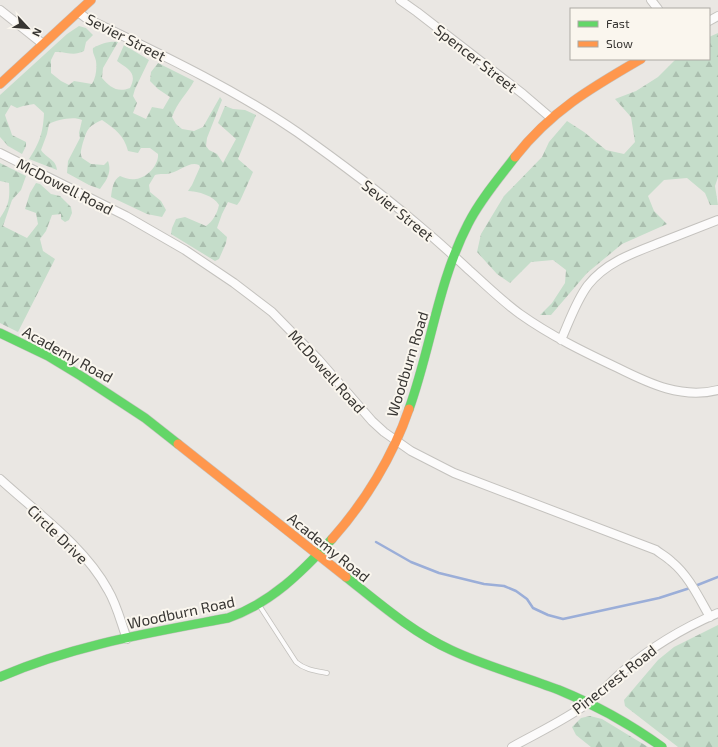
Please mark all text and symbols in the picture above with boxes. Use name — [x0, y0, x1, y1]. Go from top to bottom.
north arrow — [8, 8, 48, 48]
legend — [570, 8, 710, 60]
street label: Sevier Street — [83, 9, 169, 65]
text: Fast — [606, 16, 630, 30]
street label: Spencer Street — [431, 20, 521, 96]
text: N — [30, 26, 45, 39]
text: Slow — [606, 36, 633, 50]
street label: McDowell Road — [14, 154, 116, 218]
street label: Sevier Street — [359, 176, 438, 245]
street label: Woodburn Road — [382, 309, 432, 419]
street label: Academy Road — [20, 322, 116, 386]
street label: McDowell Road — [285, 326, 369, 416]
street label: Circle Drive — [24, 501, 92, 567]
street label: Academy Road — [284, 508, 374, 586]
street label: Woodburn Road — [126, 592, 236, 632]
street label: Pinecrest Road — [568, 641, 660, 717]

